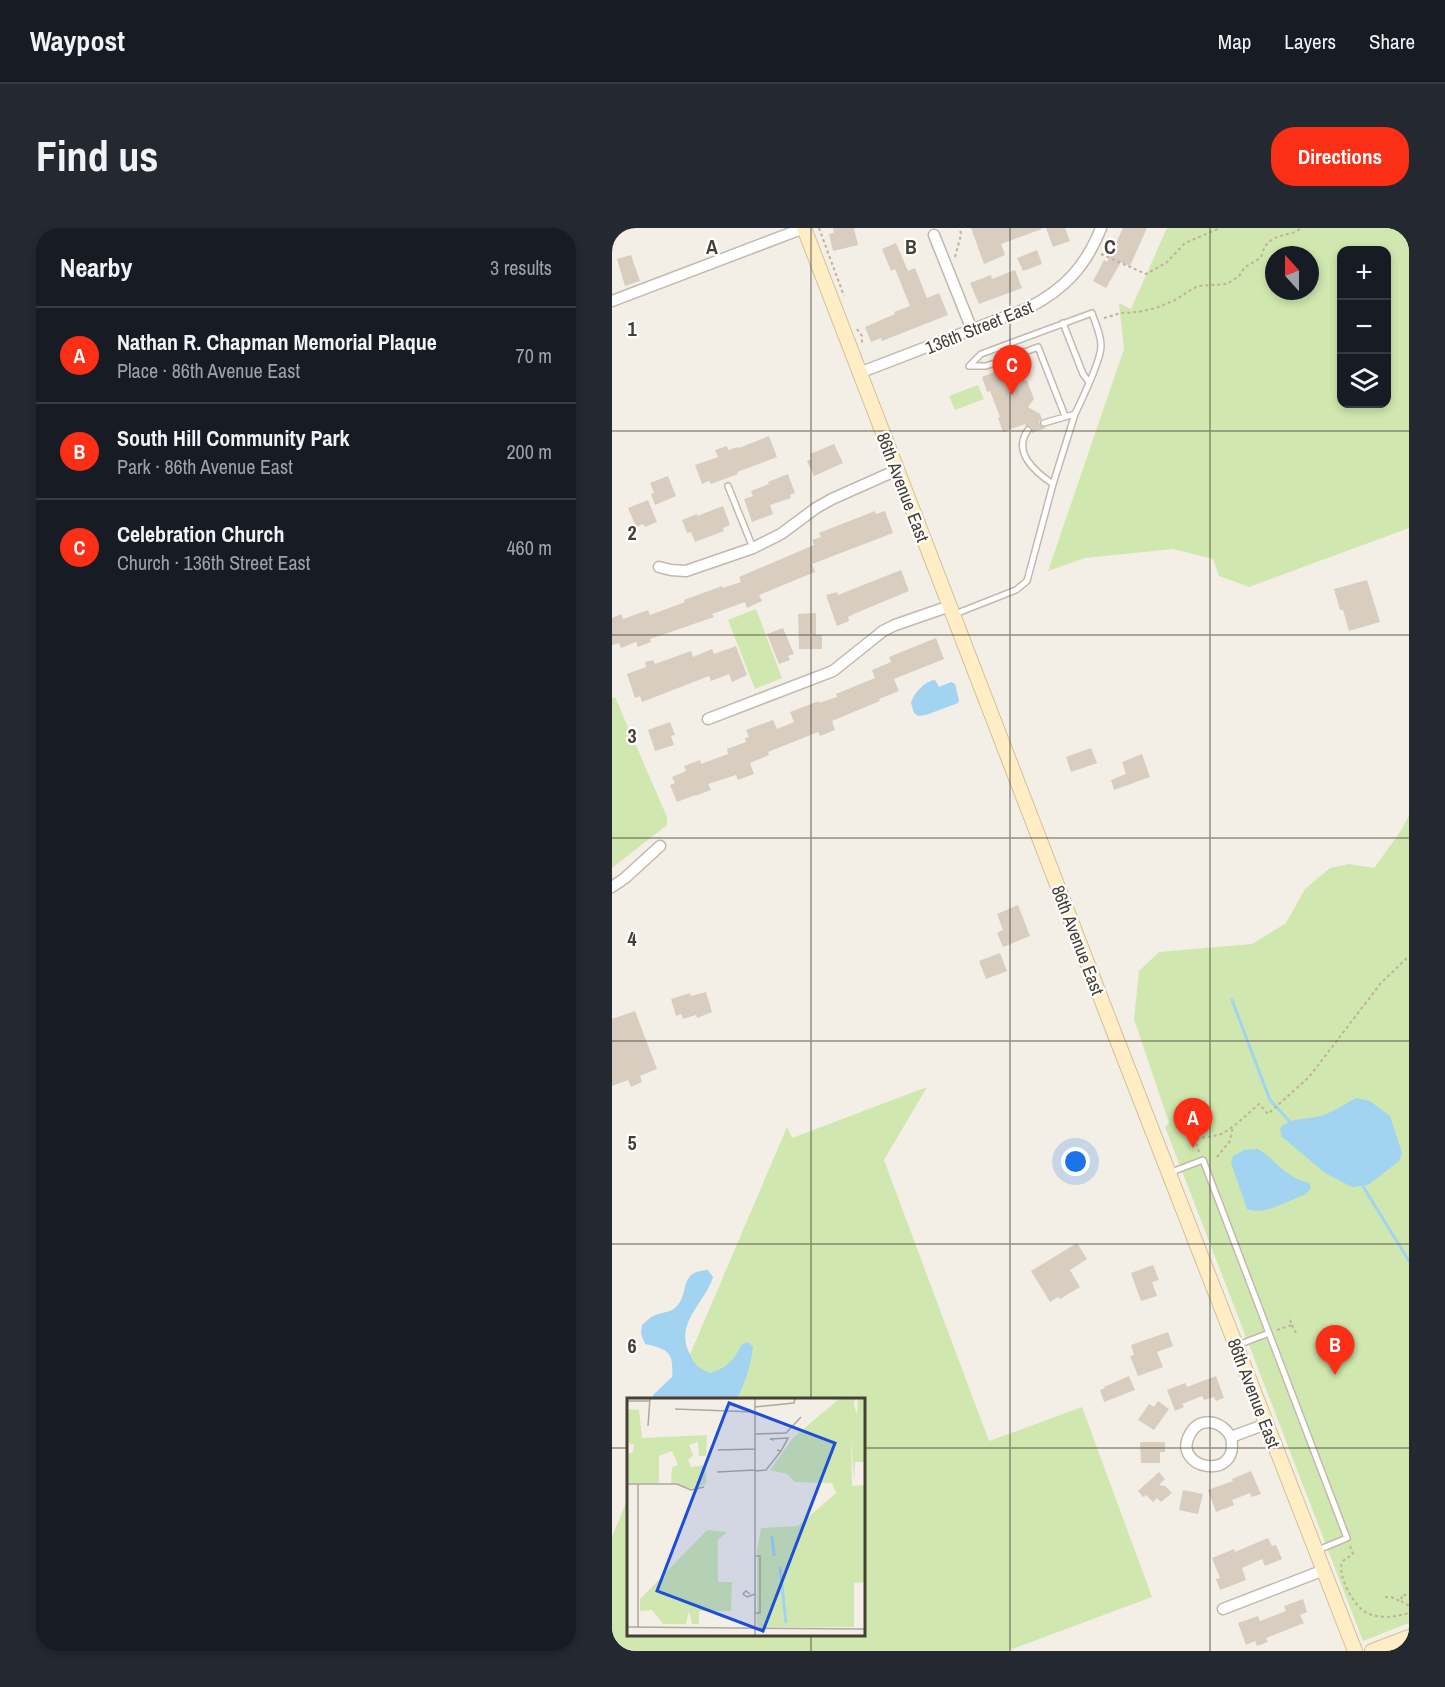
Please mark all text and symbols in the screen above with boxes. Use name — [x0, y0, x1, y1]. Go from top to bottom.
text: Waypost — [30, 22, 125, 60]
text: Map — [1218, 27, 1251, 56]
text: Layers — [1284, 27, 1336, 56]
text: Share — [1369, 27, 1415, 56]
button: Directions — [1271, 127, 1409, 186]
text: Find us — [36, 128, 158, 184]
text: A — [706, 233, 718, 260]
text: B — [905, 233, 917, 260]
text: C — [1104, 233, 1116, 260]
north arrow — [1265, 246, 1319, 300]
map controls — [1337, 246, 1391, 408]
button: + — [1337, 246, 1391, 300]
text: Nearby — [60, 250, 132, 285]
text: 3 results — [490, 254, 552, 281]
street label: 136th Street East — [921, 294, 1037, 360]
button: − — [1337, 300, 1391, 354]
text: 1 — [627, 315, 637, 342]
text: Nathan R. Chapman Memorial Plaque — [117, 327, 437, 357]
text: A — [74, 342, 85, 369]
text: 70 m — [516, 342, 552, 369]
pin: C — [992, 346, 1032, 395]
button: layers — [1337, 354, 1391, 408]
text: Place · 86th Avenue East — [117, 357, 300, 384]
text: South Hill Community Park — [117, 423, 350, 453]
street label: 86th Avenue East — [871, 429, 935, 545]
text: B — [74, 438, 85, 465]
text: 200 m — [506, 438, 552, 465]
text: Park · 86th Avenue East — [117, 453, 293, 480]
text: Celebration Church — [117, 519, 284, 549]
text: 2 — [627, 519, 637, 546]
text: C — [74, 534, 85, 561]
text: 460 m — [506, 534, 552, 561]
text: Church · 136th Street East — [117, 549, 310, 576]
text: 3 — [627, 722, 637, 749]
street label: 86th Avenue East — [1046, 882, 1110, 998]
text: 4 — [627, 925, 637, 952]
pin: A — [1174, 1098, 1212, 1148]
text: 5 — [627, 1129, 637, 1156]
your location — [1061, 1147, 1090, 1176]
pin: B — [1316, 1326, 1354, 1375]
text: 6 — [627, 1332, 637, 1359]
street label: 86th Avenue East — [1222, 1335, 1286, 1451]
inset map — [627, 1398, 866, 1636]

